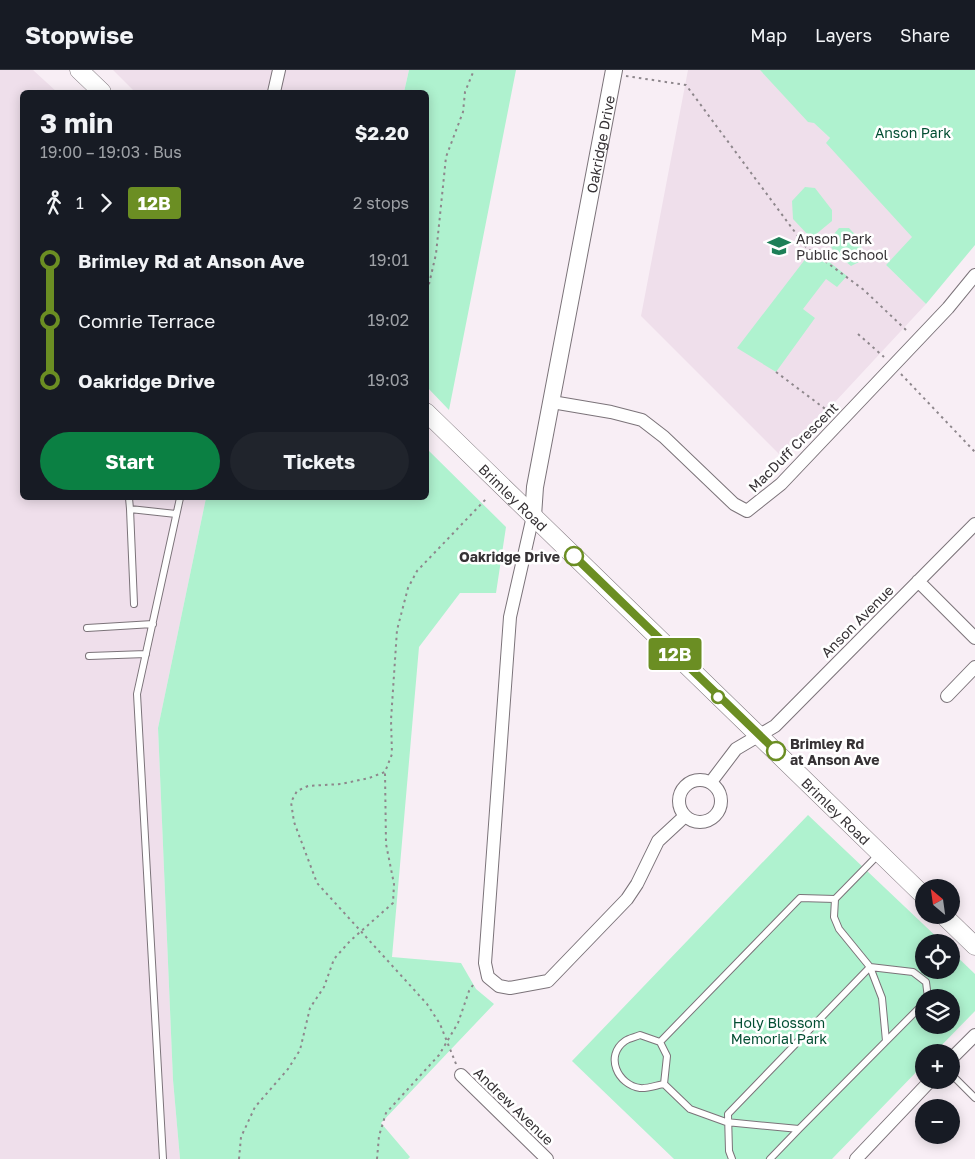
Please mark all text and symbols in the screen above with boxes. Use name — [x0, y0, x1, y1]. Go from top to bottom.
text: Stopwise — [25, 20, 134, 49]
text: Map — [750, 24, 787, 46]
text: Layers — [815, 24, 872, 46]
text: Share — [900, 24, 950, 46]
street label: Oakridge Drive — [582, 94, 618, 194]
text: 3 min — [40, 106, 113, 139]
text: $2.20 — [355, 121, 409, 144]
park label: Anson Park — [875, 124, 951, 141]
text: 19:00 – 19:03 · Bus — [40, 142, 182, 162]
icon: walk — [40, 189, 68, 217]
icon: forward — [92, 189, 120, 217]
text: 12B — [138, 192, 171, 214]
text: 1 — [76, 193, 84, 213]
text: 2 stops — [353, 193, 409, 213]
place label: Anson Park Public School — [796, 230, 888, 263]
school or university icon: Anson Park Public School — [766, 233, 792, 259]
text: Brimley Rd at Anson Ave — [78, 249, 305, 272]
text: 19:01 — [369, 250, 409, 270]
text: Comrie Terrace — [78, 309, 215, 332]
text: 19:02 — [368, 310, 409, 330]
text: Oakridge Drive — [78, 369, 215, 392]
text: 19:03 — [367, 370, 409, 390]
street label: MacDuff Crescent — [745, 399, 841, 495]
button: Start — [40, 432, 220, 490]
button: Tickets — [230, 432, 409, 490]
street label: Brimley Road — [476, 460, 551, 534]
marker: Oakridge Drive — [564, 546, 584, 566]
place label: Oakridge Drive — [459, 548, 560, 565]
street label: Anson Avenue — [817, 581, 897, 661]
line badge: 12B — [646, 638, 704, 670]
text: 12B — [659, 643, 691, 665]
unlabelled marker — [711, 690, 725, 704]
place label: Brimley Rd at Anson Ave — [790, 735, 879, 768]
marker: Brimley Rd at Anson Ave — [766, 741, 786, 761]
street label: Brimley Road — [798, 774, 874, 848]
north arrow — [915, 879, 960, 924]
map controls — [915, 879, 960, 1144]
button: locate — [915, 934, 960, 979]
button: layers — [915, 989, 960, 1034]
park label: Holy Blossom Memorial Park — [731, 1014, 827, 1047]
button: + — [915, 1044, 960, 1089]
street label: Andrew Avenue — [471, 1064, 557, 1148]
button: − — [915, 1099, 960, 1144]

